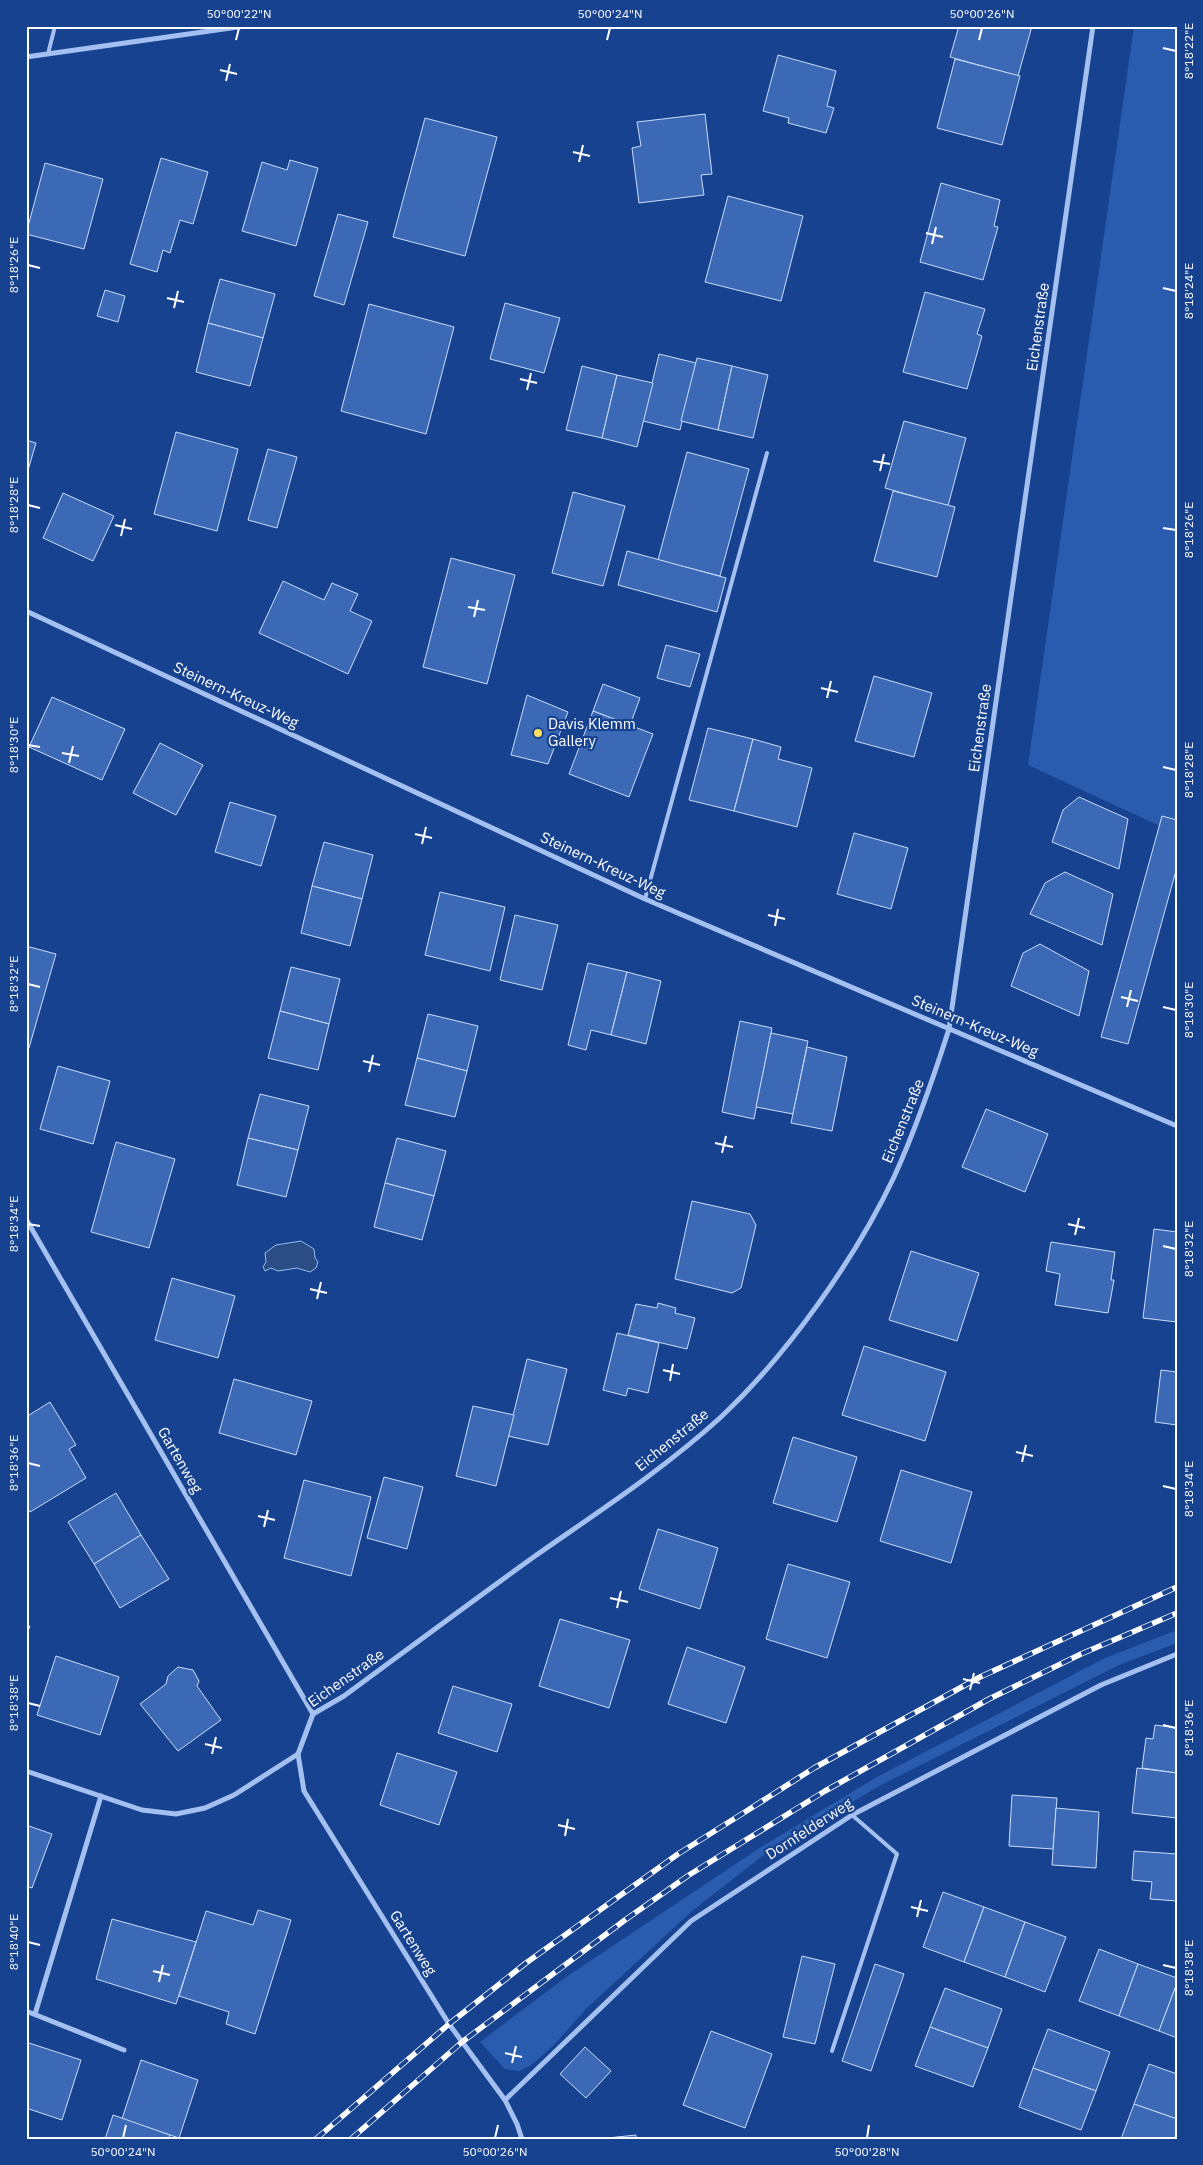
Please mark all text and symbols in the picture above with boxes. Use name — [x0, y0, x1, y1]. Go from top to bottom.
text: 50°00'22"N — [206, 6, 272, 21]
text: 50°00'24"N — [577, 6, 643, 21]
text: 50°00'26"N — [949, 6, 1015, 21]
text: 8°18'22"E — [1181, 23, 1196, 79]
text: 8°18'26"E — [6, 237, 21, 293]
text: 8°18'24"E — [1181, 263, 1196, 319]
street label: Eichenstraße — [1022, 282, 1053, 372]
text: 8°18'28"E — [6, 477, 21, 533]
text: 8°18'26"E — [1181, 502, 1196, 558]
street label: Steinern-Kreuz-Weg — [171, 657, 302, 732]
street label: Eichenstraße — [964, 683, 995, 773]
place label: Davis Klemm Gallery — [548, 714, 636, 750]
text: 8°18'30"E — [6, 717, 21, 773]
marker: Davis Klemm Gallery — [532, 727, 544, 739]
text: 8°18'28"E — [1181, 742, 1196, 798]
street label: Steinern-Kreuz-Weg — [538, 827, 669, 902]
text: 8°18'32"E — [6, 956, 21, 1012]
text: 8°18'30"E — [1181, 982, 1196, 1038]
street label: Steinern-Kreuz-Weg — [909, 990, 1042, 1061]
street label: Eichenstraße — [877, 1076, 928, 1166]
text: 8°18'34"E — [6, 1196, 21, 1252]
text: 8°18'32"E — [1181, 1221, 1196, 1277]
street label: Eichenstraße — [631, 1404, 712, 1475]
street label: Gartenweg — [154, 1423, 207, 1496]
text: 8°18'36"E — [6, 1435, 21, 1491]
text: 8°18'34"E — [1181, 1461, 1196, 1517]
street label: Eichenstraße — [304, 1644, 388, 1711]
text: 8°18'38"E — [6, 1675, 21, 1731]
text: 8°18'36"E — [1181, 1700, 1196, 1756]
street label: Dornfelderweg — [762, 1793, 856, 1864]
street label: Gartenweg — [386, 1907, 441, 1979]
text: 8°18'40"E — [6, 1914, 21, 1970]
text: 8°18'38"E — [1181, 1940, 1196, 1996]
text: 50°00'24"N — [90, 2144, 156, 2159]
text: 50°00'26"N — [462, 2144, 528, 2159]
text: 50°00'28"N — [834, 2144, 900, 2159]

